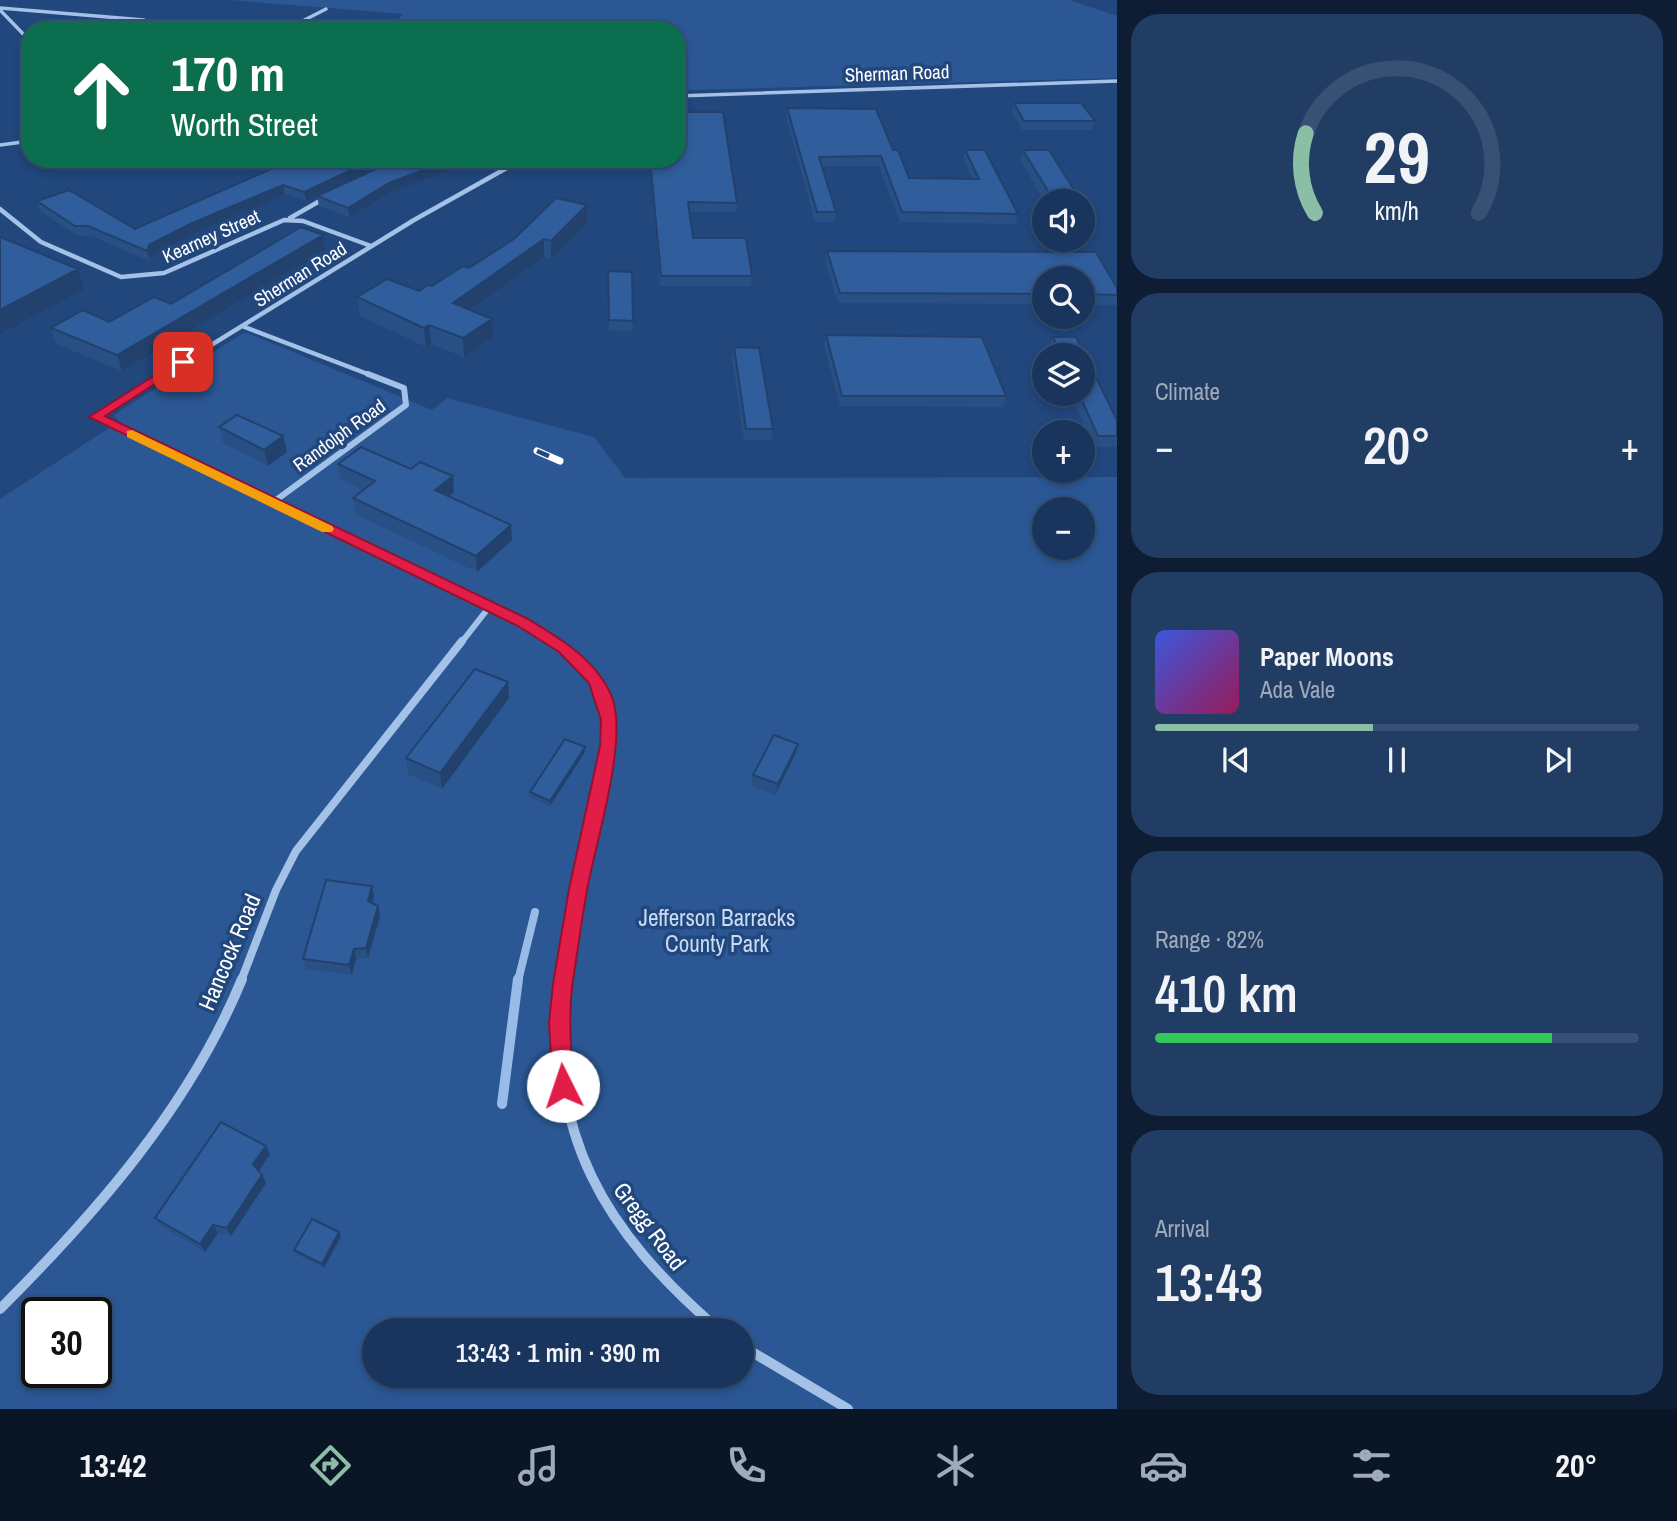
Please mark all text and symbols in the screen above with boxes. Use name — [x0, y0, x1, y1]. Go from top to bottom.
text: 170 m — [171, 40, 285, 106]
icon: ahead — [56, 49, 147, 140]
street label: Sherman Road — [844, 58, 950, 88]
text: Worth Street — [171, 103, 318, 146]
text: 29 — [1364, 108, 1430, 206]
map controls — [1032, 189, 1095, 560]
button: sound — [1032, 189, 1095, 252]
text: km/h — [1375, 193, 1419, 227]
street label: Kearney Street — [158, 203, 264, 269]
street label: Sherman Road — [249, 235, 351, 313]
button: search — [1032, 266, 1095, 329]
pin — [153, 332, 213, 392]
icon: arrive — [164, 343, 202, 381]
button: layers — [1032, 343, 1095, 406]
text: Climate — [1155, 376, 1220, 407]
street label: Randolph Road — [288, 393, 390, 477]
text: 20° — [1363, 410, 1431, 480]
button: + — [1032, 420, 1095, 483]
text: − — [1155, 421, 1173, 472]
text: + — [1621, 421, 1639, 472]
button: − — [1032, 497, 1095, 560]
text: Paper Moons — [1260, 639, 1394, 674]
text: Ada Vale — [1260, 674, 1335, 705]
icon: previous — [1217, 741, 1255, 779]
icon: pause — [1378, 741, 1416, 779]
icon: next — [1539, 741, 1577, 779]
street label: Hancock Road — [191, 889, 267, 1015]
park label: Jefferson Barracks County Park — [639, 902, 795, 959]
text: Range · 82% — [1155, 924, 1264, 955]
text: 410 km — [1155, 958, 1298, 1028]
position arrow — [526, 1049, 600, 1123]
street label: Gregg Road — [607, 1176, 693, 1276]
text: Arrival — [1155, 1213, 1210, 1244]
text: 13:43 — [1155, 1247, 1263, 1317]
speed limit sign: 30 — [21, 1297, 112, 1388]
text: 13:43 · 1 min · 390 m — [456, 1335, 660, 1370]
icon: directions — [306, 1441, 355, 1490]
icon: music — [514, 1441, 563, 1490]
icon: phone — [722, 1441, 771, 1490]
icon: climate — [931, 1441, 980, 1490]
icon: car — [1139, 1441, 1188, 1490]
icon: filters — [1347, 1441, 1396, 1490]
text: 13:42 — [80, 1444, 147, 1487]
text: 20° — [1555, 1444, 1597, 1487]

